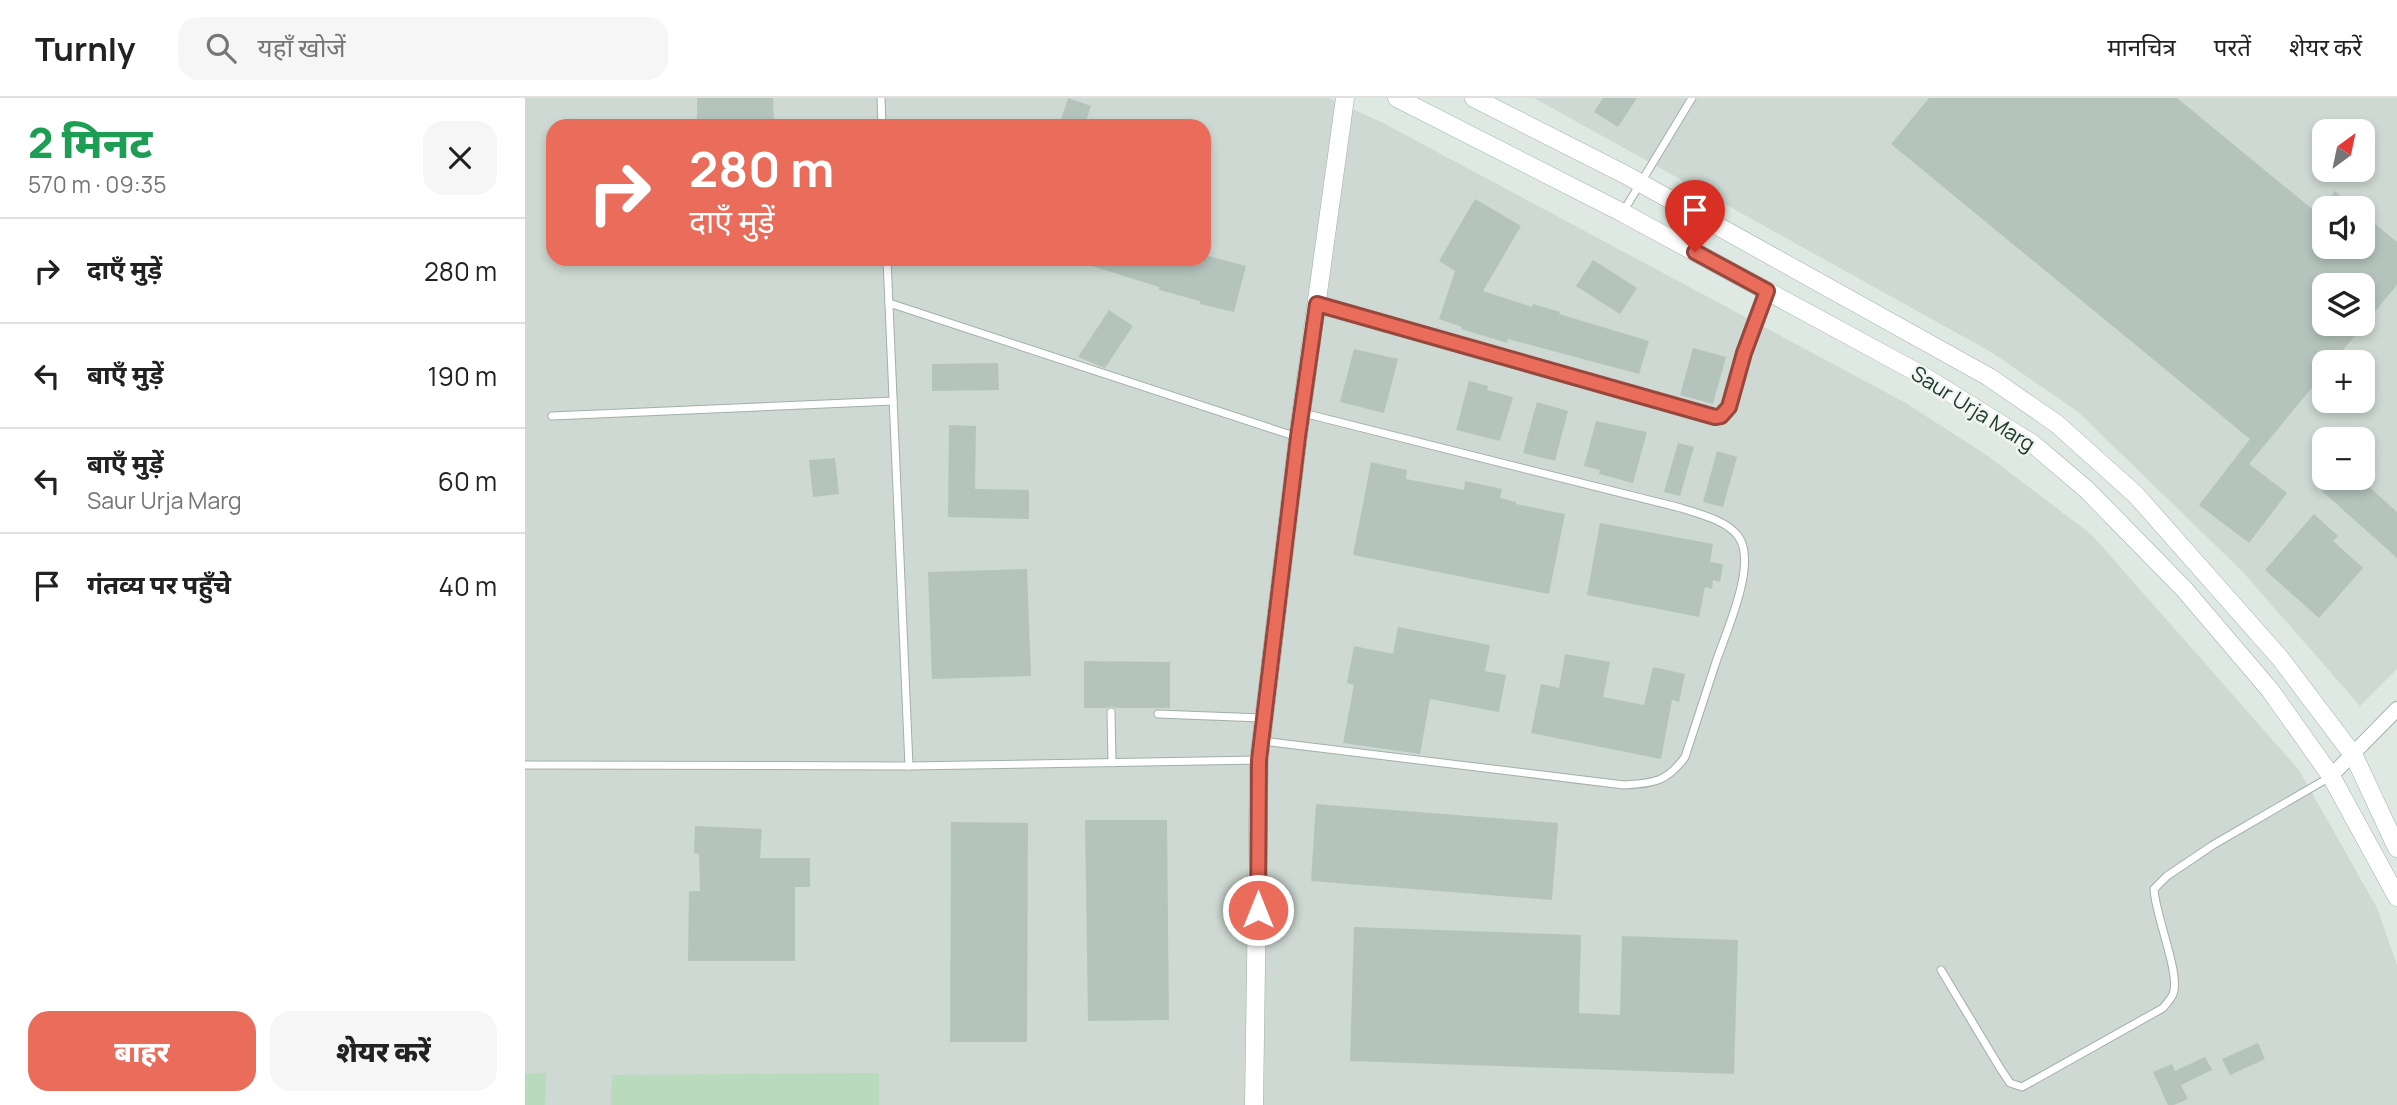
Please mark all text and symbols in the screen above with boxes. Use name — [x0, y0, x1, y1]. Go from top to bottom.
search box — [178, 17, 668, 80]
text: Turnly — [35, 26, 136, 71]
icon: search — [202, 29, 240, 67]
text: यहाँ खोजें — [258, 29, 346, 65]
text: मानचित्र — [2107, 30, 2176, 63]
text: परतें — [2214, 30, 2251, 63]
text: शेयर करें — [2289, 30, 2362, 63]
text: 2 मिनट — [28, 113, 152, 171]
north arrow — [2312, 119, 2375, 182]
map controls — [2312, 119, 2375, 490]
button: close — [423, 121, 497, 195]
text: 280 m — [689, 135, 834, 202]
icon: right — [574, 147, 665, 238]
text: 570 m · 09:35 — [28, 168, 167, 200]
pin — [1665, 180, 1725, 252]
icon: arrive — [1676, 191, 1714, 229]
button: sound — [2312, 196, 2375, 259]
text: दाएँ मुड़ें — [689, 199, 775, 243]
text: दाएँ मुड़ें — [87, 251, 162, 287]
icon: right — [28, 252, 66, 290]
text: 280 m — [424, 253, 497, 289]
button: layers — [2312, 273, 2375, 336]
button: + — [2312, 350, 2375, 413]
text: बाएँ मुड़ें — [87, 356, 164, 392]
icon: left — [28, 357, 66, 395]
text: 190 m — [428, 358, 497, 394]
street label: Saur Urja Marg — [1906, 359, 2041, 457]
button: − — [2312, 427, 2375, 490]
text: बाएँ मुड़ें — [87, 445, 164, 481]
icon: left — [28, 462, 66, 500]
text: 60 m — [438, 463, 497, 499]
text: Saur Urja Marg — [87, 484, 242, 516]
text: गंतव्य पर पहुँचे — [87, 566, 231, 602]
icon: arrive — [28, 567, 66, 605]
text: 40 m — [439, 568, 497, 604]
position arrow — [1221, 873, 1295, 947]
button: बाहर — [28, 1011, 256, 1091]
button: शेयर करें — [270, 1011, 497, 1091]

